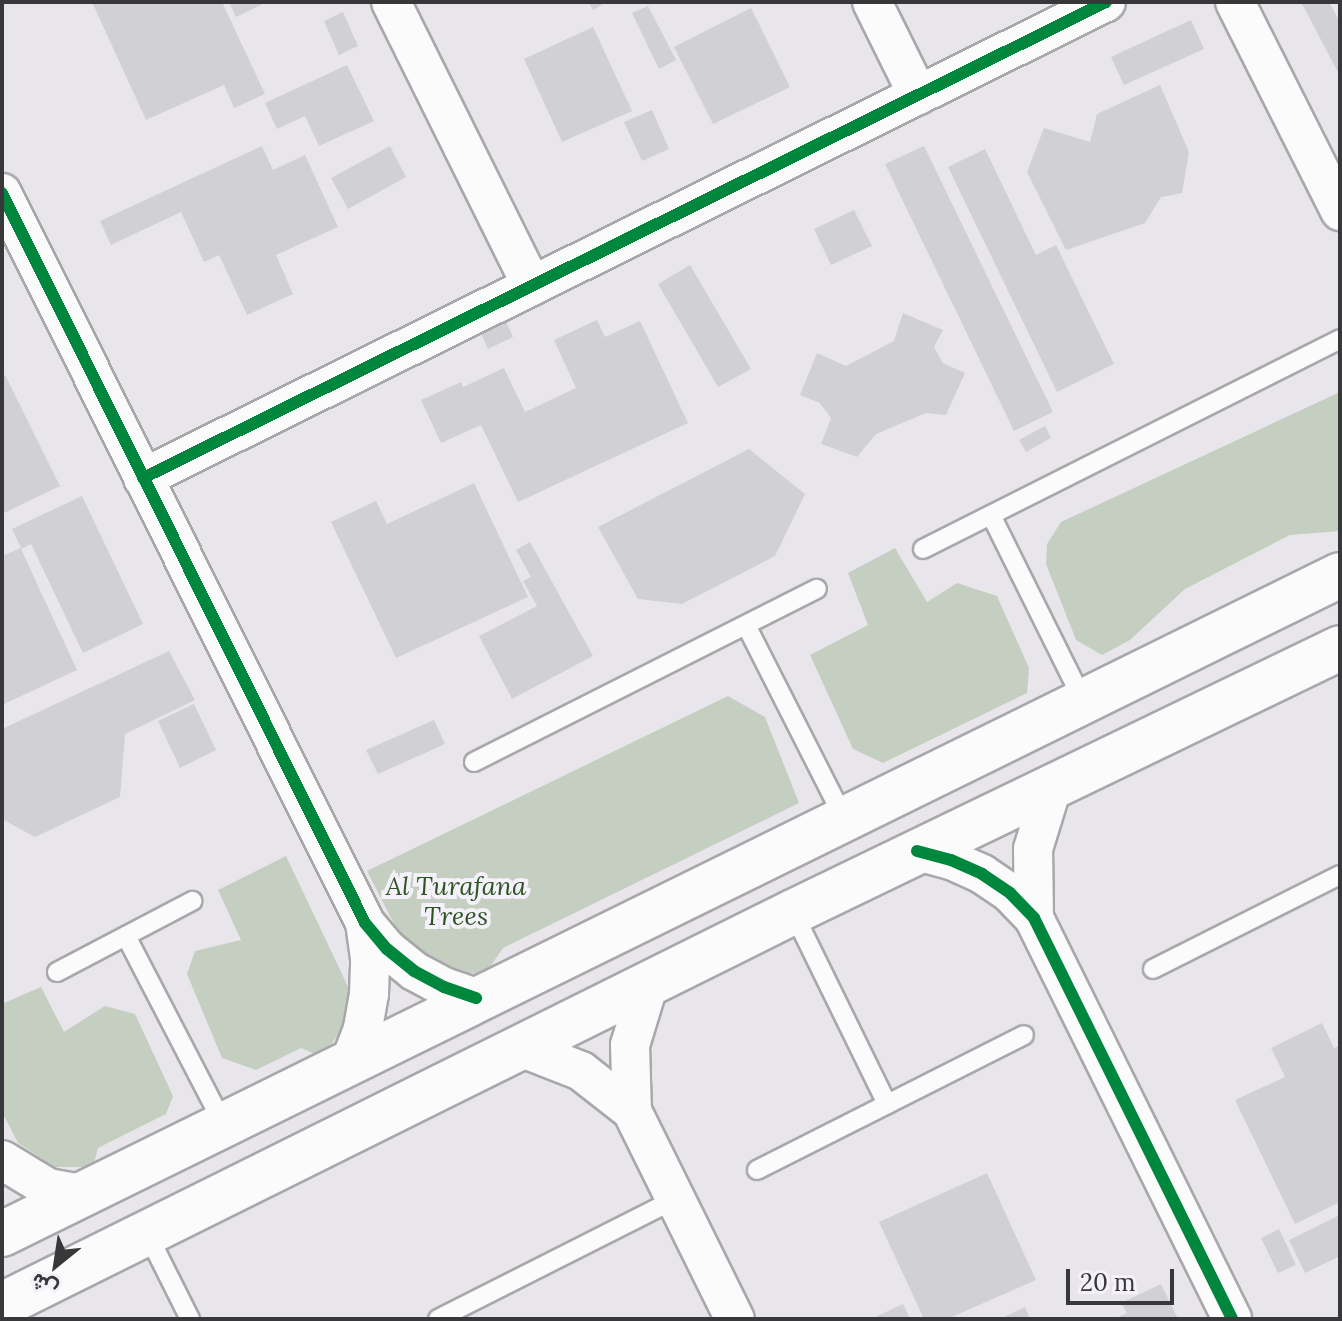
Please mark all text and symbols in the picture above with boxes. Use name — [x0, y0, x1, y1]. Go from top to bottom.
park label: Al Turafana Trees — [386, 870, 526, 932]
north arrow — [16, 1225, 96, 1305]
scale bar — [1070, 1253, 1178, 1303]
text: ش — [26, 1267, 62, 1305]
text: 20 m — [1080, 1267, 1136, 1298]

